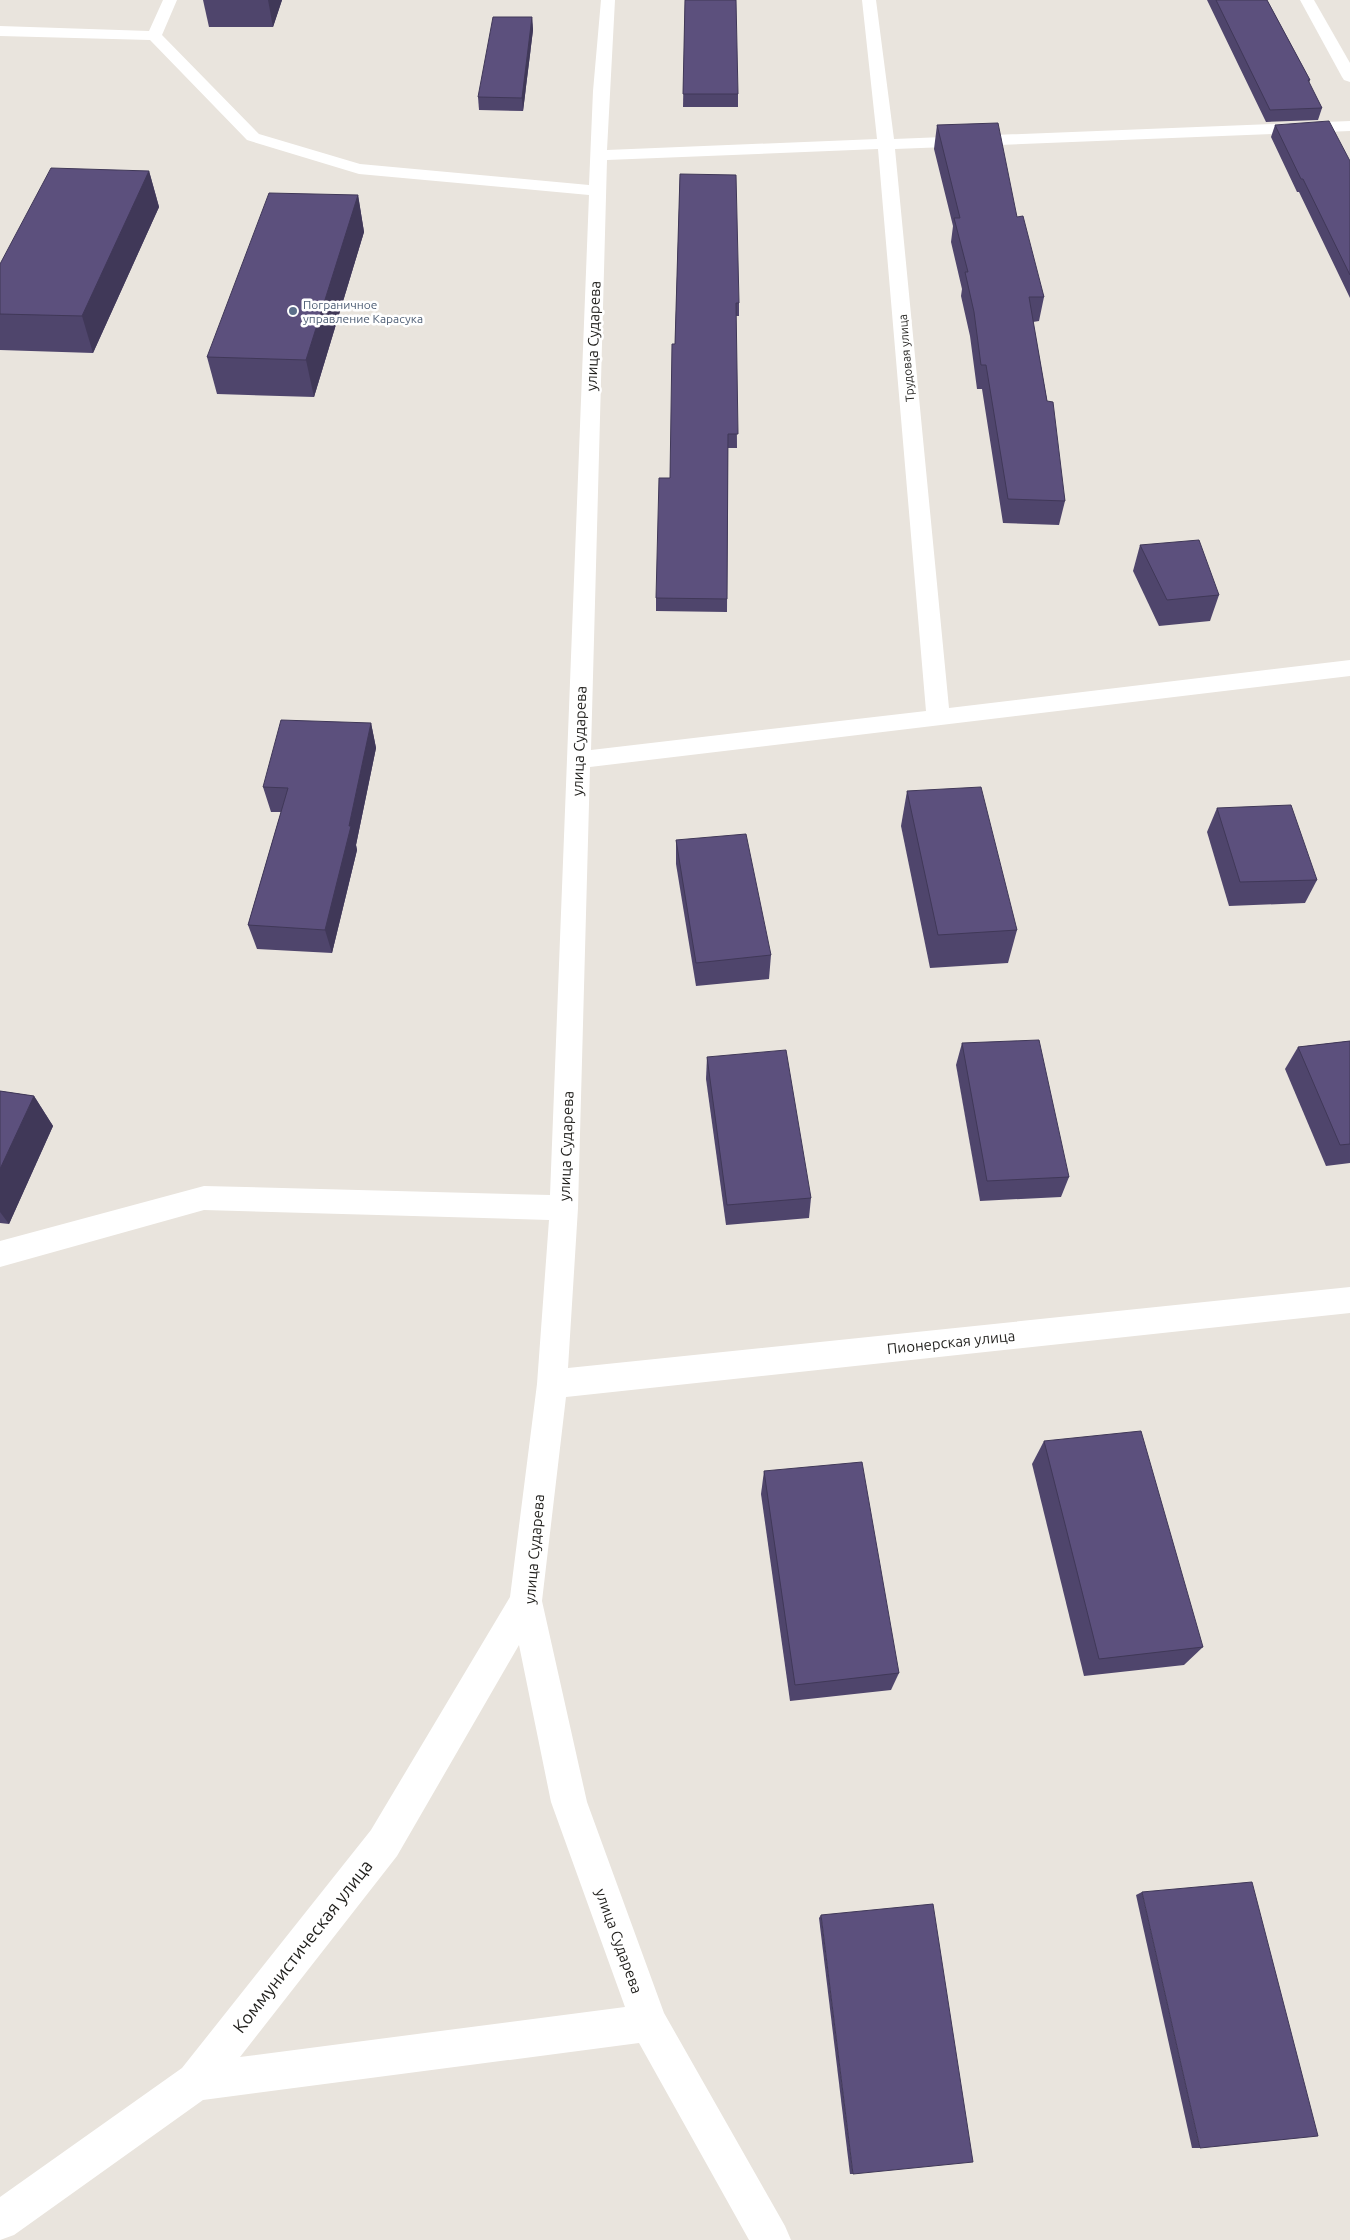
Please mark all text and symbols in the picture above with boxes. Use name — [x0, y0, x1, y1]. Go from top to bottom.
street label: улица Сударева — [583, 281, 603, 391]
place label: Пограничное управление Карасука — [303, 298, 423, 325]
marker: Пограничное управление Карасука — [287, 305, 299, 317]
street label: Трудовая улица — [896, 314, 916, 402]
street label: улица Сударева — [569, 686, 589, 796]
street label: улица Сударева — [556, 1091, 576, 1201]
street label: Пионерская улица — [886, 1327, 1016, 1357]
street label: улица Сударева — [521, 1493, 547, 1605]
street label: Коммунистическая улица — [228, 1856, 376, 2036]
street label: улица Сударева — [592, 1886, 646, 1996]

